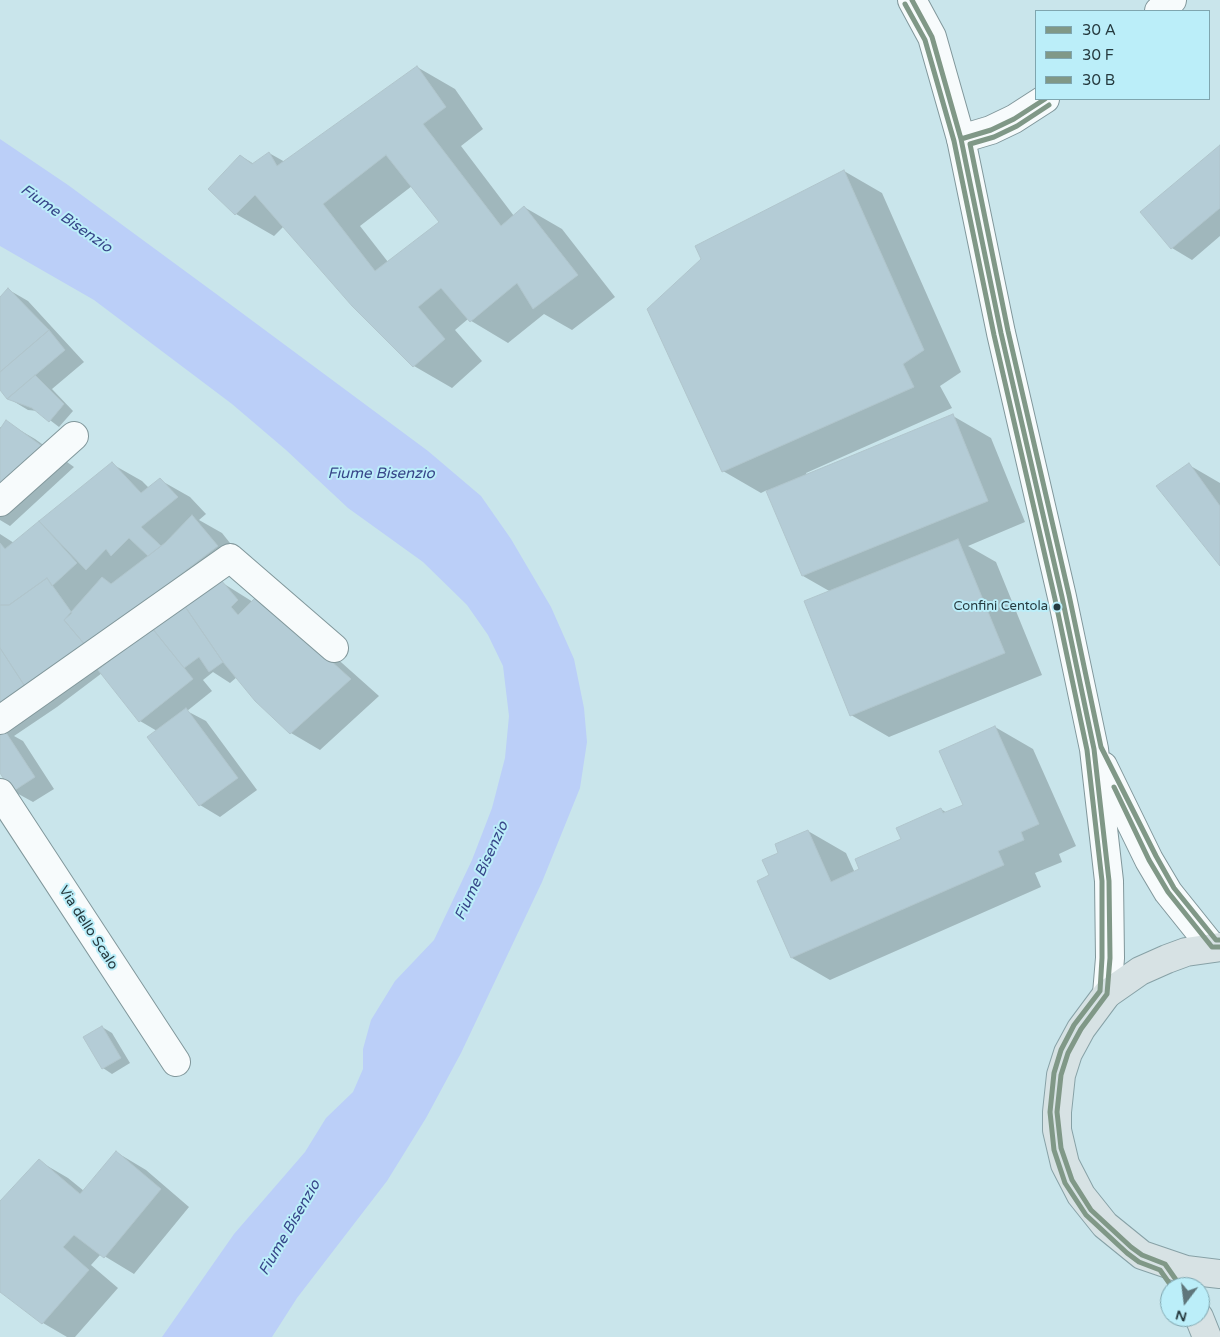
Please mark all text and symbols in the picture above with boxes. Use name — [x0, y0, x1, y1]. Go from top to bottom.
legend — [1035, 10, 1210, 100]
text: 30 A — [1082, 21, 1116, 39]
text: 30 F — [1082, 46, 1114, 64]
text: 30 B — [1082, 71, 1115, 89]
water label: Fiume Bisenzio — [17, 181, 115, 257]
water label: Fiume Bisenzio — [327, 465, 435, 483]
place label: Confini Centola — [953, 599, 1048, 615]
marker: Confini Centola — [1052, 602, 1062, 612]
water label: Fiume Bisenzio — [451, 819, 513, 923]
street label: Via dello Scalo — [55, 883, 121, 973]
water label: Fiume Bisenzio — [255, 1177, 325, 1279]
north arrow — [1160, 1277, 1210, 1327]
text: N — [1174, 1306, 1189, 1326]

